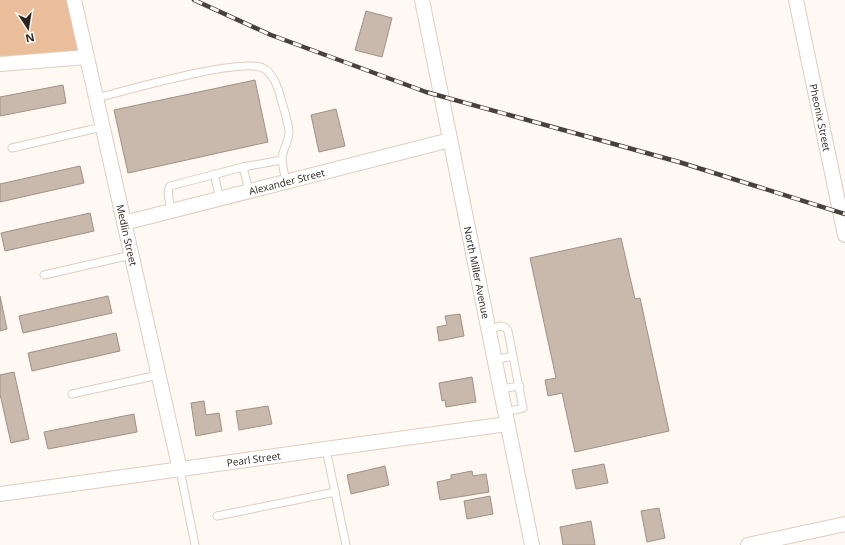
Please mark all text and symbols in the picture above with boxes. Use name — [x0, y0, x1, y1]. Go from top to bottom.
north arrow — [8, 8, 48, 48]
text: N — [24, 30, 36, 47]
street label: Pheonix Street — [807, 83, 834, 153]
street label: Alexander Street — [247, 165, 327, 198]
street label: Medlin Street — [113, 203, 141, 268]
street label: North Miller Avenue — [461, 225, 493, 320]
street label: Pearl Street — [226, 448, 282, 470]

